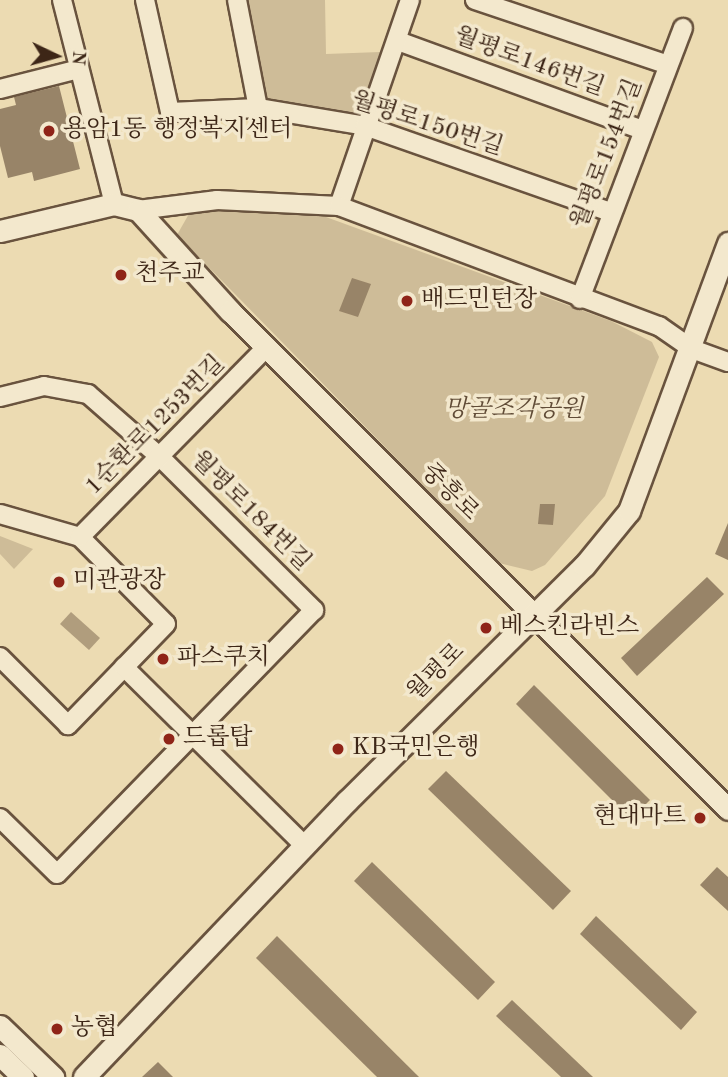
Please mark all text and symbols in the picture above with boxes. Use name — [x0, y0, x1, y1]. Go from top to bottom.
north arrow — [21, 21, 91, 91]
street label: 월평로146번길 — [450, 23, 608, 103]
text: N — [67, 50, 88, 66]
street label: 월평로154번길 — [566, 75, 650, 233]
street label: 월평로150번길 — [348, 87, 506, 163]
place label: 용암1동 행정복지센터 — [63, 117, 292, 145]
marker: 용암1동 행정복지센터 — [41, 123, 57, 139]
place label: 천주교 — [135, 261, 205, 289]
marker: 천주교 — [113, 267, 129, 283]
place label: 배드민턴장 — [421, 287, 537, 315]
marker: 배드민턴장 — [399, 293, 415, 309]
street label: 1순환로1253번길 — [80, 350, 232, 502]
park label: 망골조각공원 — [444, 397, 584, 425]
street label: 월평로184번길 — [184, 446, 316, 578]
street label: 중흥로 — [414, 458, 484, 528]
place label: 미관광장 — [73, 568, 166, 596]
marker: 미관광장 — [51, 574, 67, 590]
place label: 베스킨라빈스 — [500, 614, 639, 642]
marker: 베스킨라빈스 — [478, 620, 494, 636]
street label: 월평로 — [402, 638, 472, 708]
place label: 파스쿠치 — [177, 645, 270, 673]
marker: 파스쿠치 — [155, 651, 171, 667]
place label: 드롭탑 — [183, 725, 253, 753]
marker: 드롭탑 — [161, 731, 177, 747]
place label: KB국민은행 — [352, 735, 479, 763]
marker: KB국민은행 — [330, 741, 346, 757]
place label: 현대마트 — [593, 804, 686, 832]
marker: 현대마트 — [692, 810, 708, 826]
place label: 농협 — [71, 1015, 117, 1043]
marker: 농협 — [49, 1021, 65, 1037]

